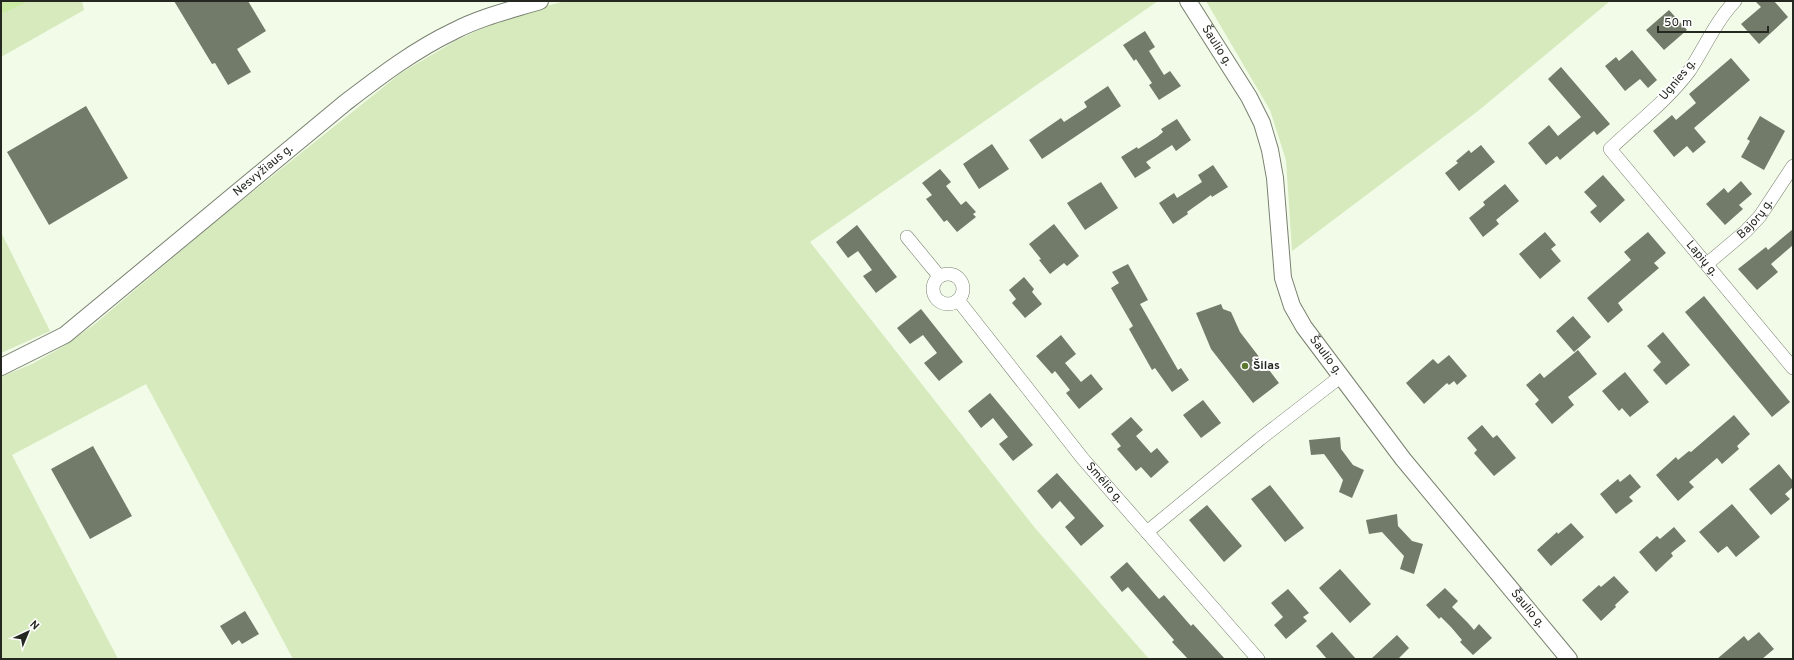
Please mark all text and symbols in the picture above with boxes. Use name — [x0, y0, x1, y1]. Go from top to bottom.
scale bar — [1658, 8, 1768, 34]
text: 50 m — [1664, 15, 1692, 31]
street label: Šaulio g. — [1197, 22, 1236, 69]
street label: Ugnies g. — [1656, 56, 1700, 104]
street label: Nesvyžiaus g. — [230, 141, 297, 200]
street label: Bajorų g. — [1734, 196, 1777, 243]
street label: Lapių g. — [1682, 237, 1721, 280]
street label: Šaulio g. — [1305, 333, 1346, 379]
place label: Šilas — [1253, 358, 1280, 374]
marker: Šilas — [1240, 361, 1250, 371]
street label: Smėlio g. — [1082, 459, 1126, 507]
street label: Šaulio g. — [1507, 586, 1548, 632]
north arrow — [8, 612, 48, 652]
text: N — [27, 618, 42, 633]

